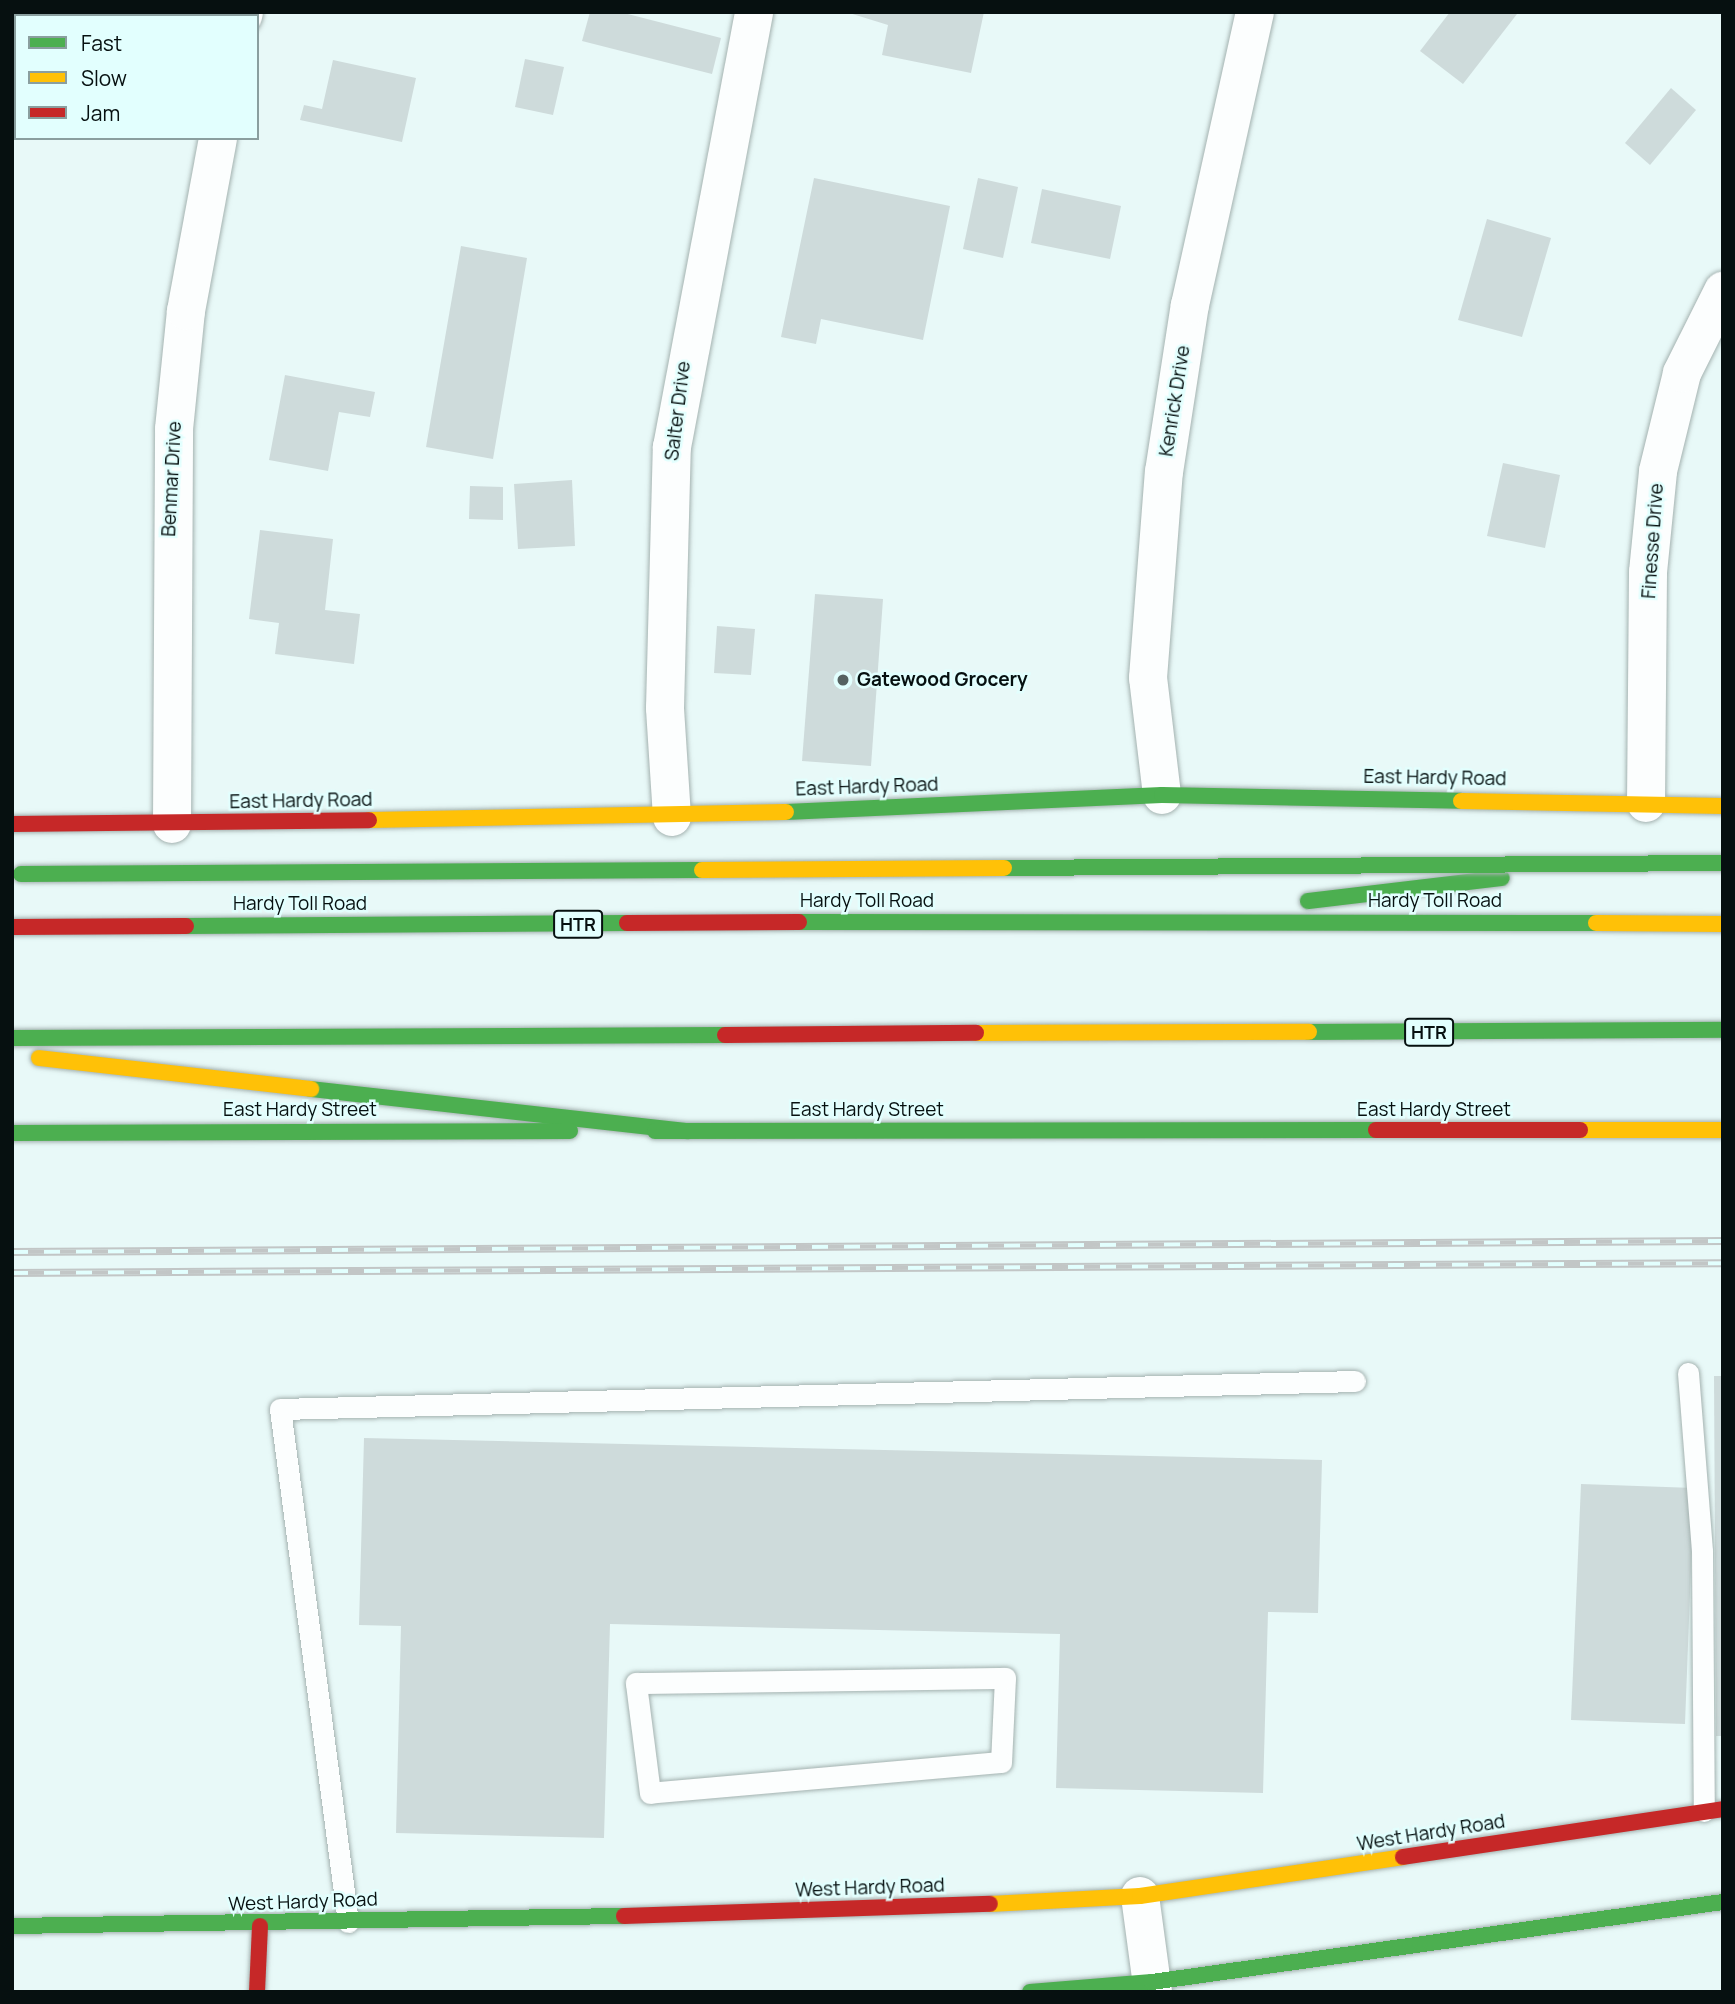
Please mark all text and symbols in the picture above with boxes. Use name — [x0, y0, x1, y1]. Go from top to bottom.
legend — [14, 14, 259, 140]
text: Fast — [81, 29, 122, 57]
text: Slow — [81, 64, 127, 92]
text: Jam — [81, 99, 120, 127]
street label: Kenrick Drive — [1155, 344, 1195, 458]
street label: Salter Drive — [661, 360, 695, 462]
street label: Benmar Drive — [158, 421, 186, 537]
street label: Finesse Drive — [1638, 483, 1668, 599]
place label: Gatewood Grocery — [857, 669, 1028, 691]
marker: Gatewood Grocery — [835, 672, 851, 688]
street label: East Hardy Road — [1363, 765, 1507, 791]
street label: East Hardy Road — [795, 773, 939, 801]
street label: East Hardy Road — [229, 788, 373, 814]
street label: Hardy Toll Road — [800, 890, 934, 912]
street label: Hardy Toll Road — [1368, 890, 1502, 912]
street label: Hardy Toll Road — [233, 893, 367, 915]
road number: HTR — [552, 909, 604, 939]
road number: HTR — [1403, 1017, 1455, 1046]
street label: East Hardy Street — [223, 1099, 377, 1121]
street label: East Hardy Street — [790, 1099, 944, 1121]
street label: East Hardy Street — [1357, 1099, 1511, 1121]
street label: West Hardy Road — [1355, 1810, 1507, 1856]
street label: West Hardy Road — [795, 1874, 945, 1902]
street label: West Hardy Road — [228, 1888, 378, 1916]

